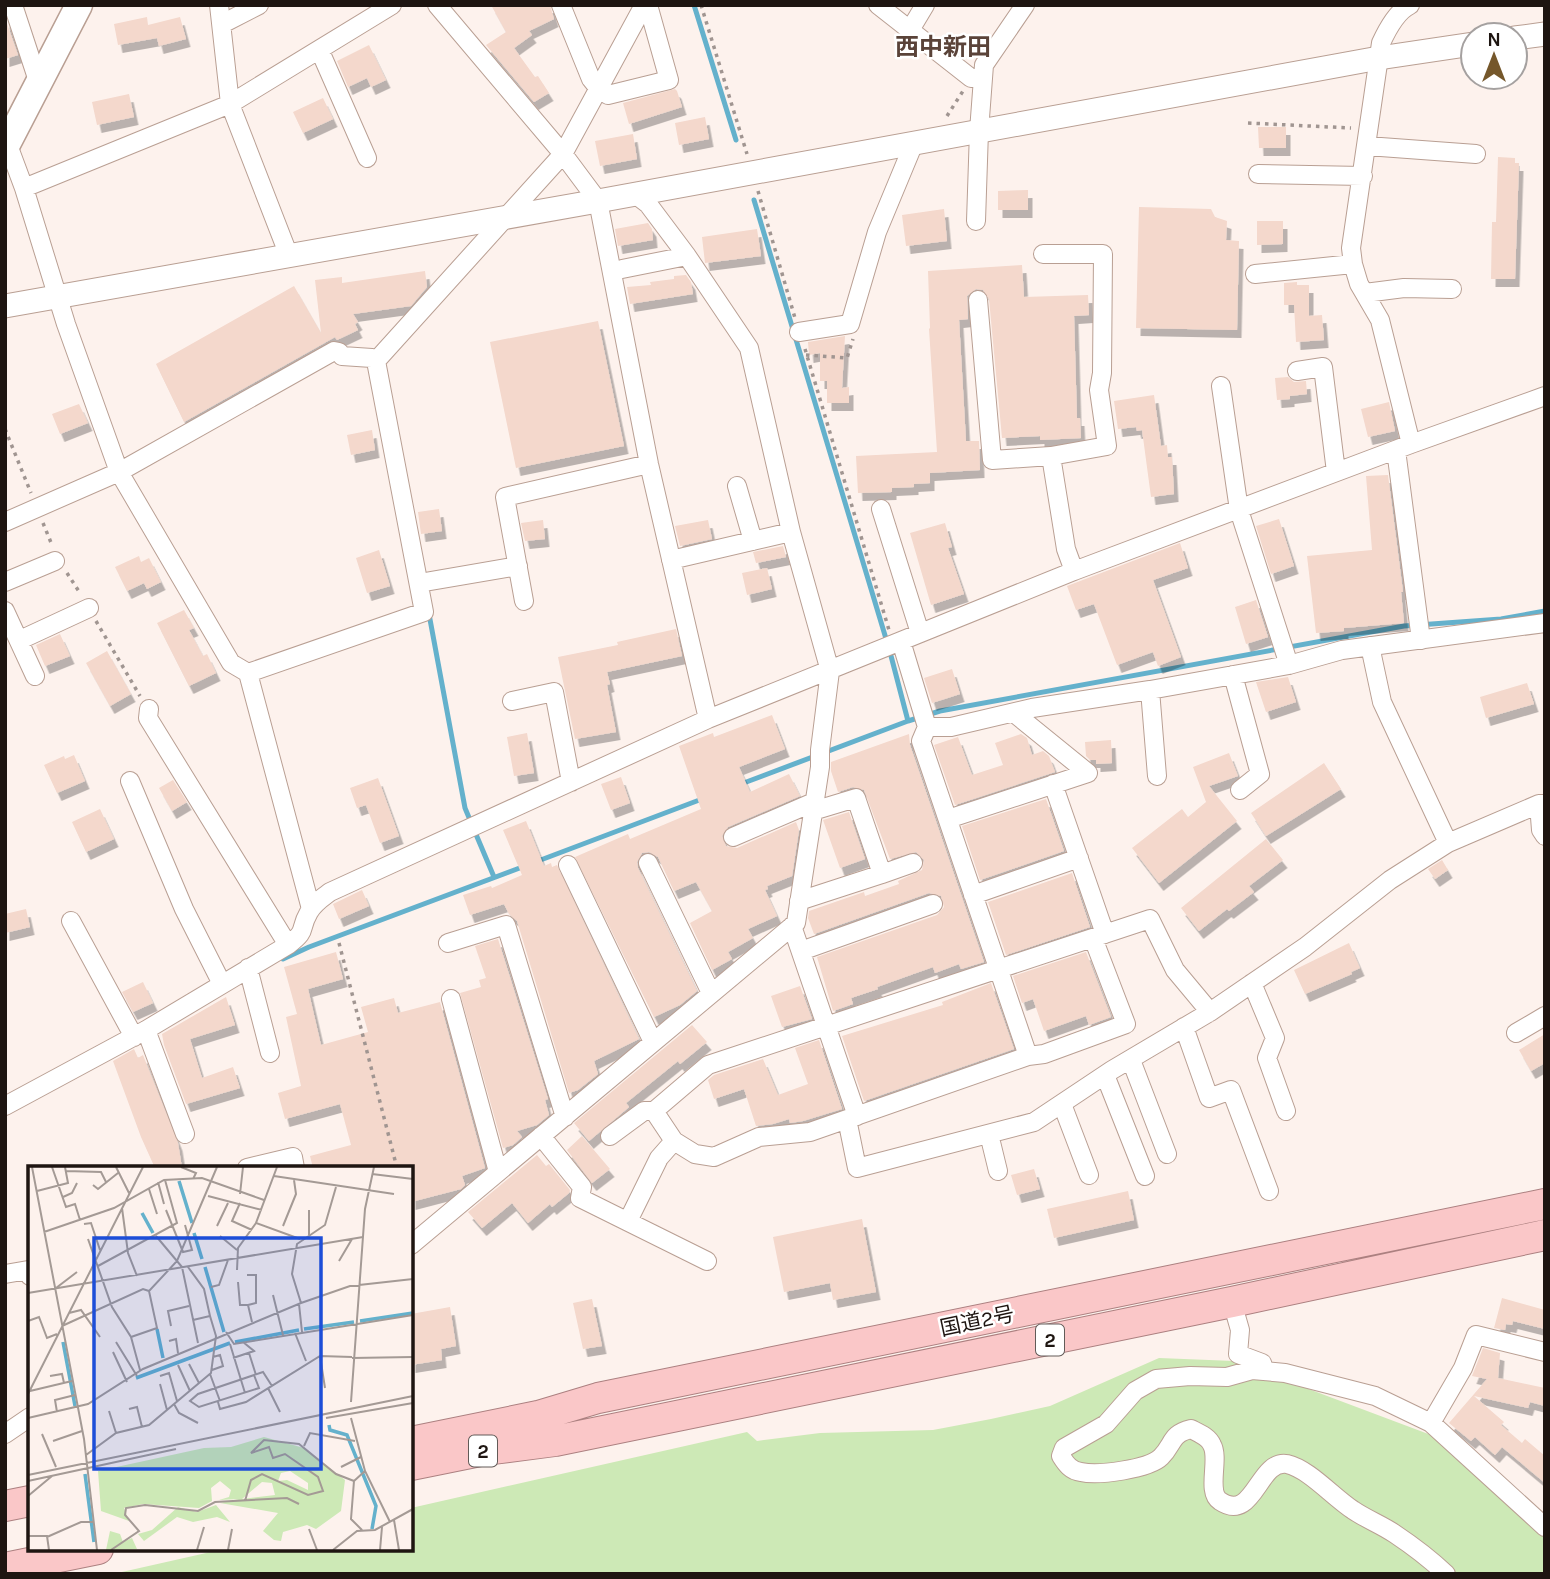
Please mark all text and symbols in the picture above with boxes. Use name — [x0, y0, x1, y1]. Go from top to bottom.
north arrow — [1459, 21, 1529, 91]
text: N — [1487, 29, 1501, 51]
district label: 西中新田 — [895, 33, 991, 61]
inset map — [28, 1166, 413, 1551]
street label: 国道2号 — [938, 1301, 1016, 1341]
road number: 2 — [1036, 1324, 1064, 1356]
road number: 2 — [469, 1436, 497, 1466]

